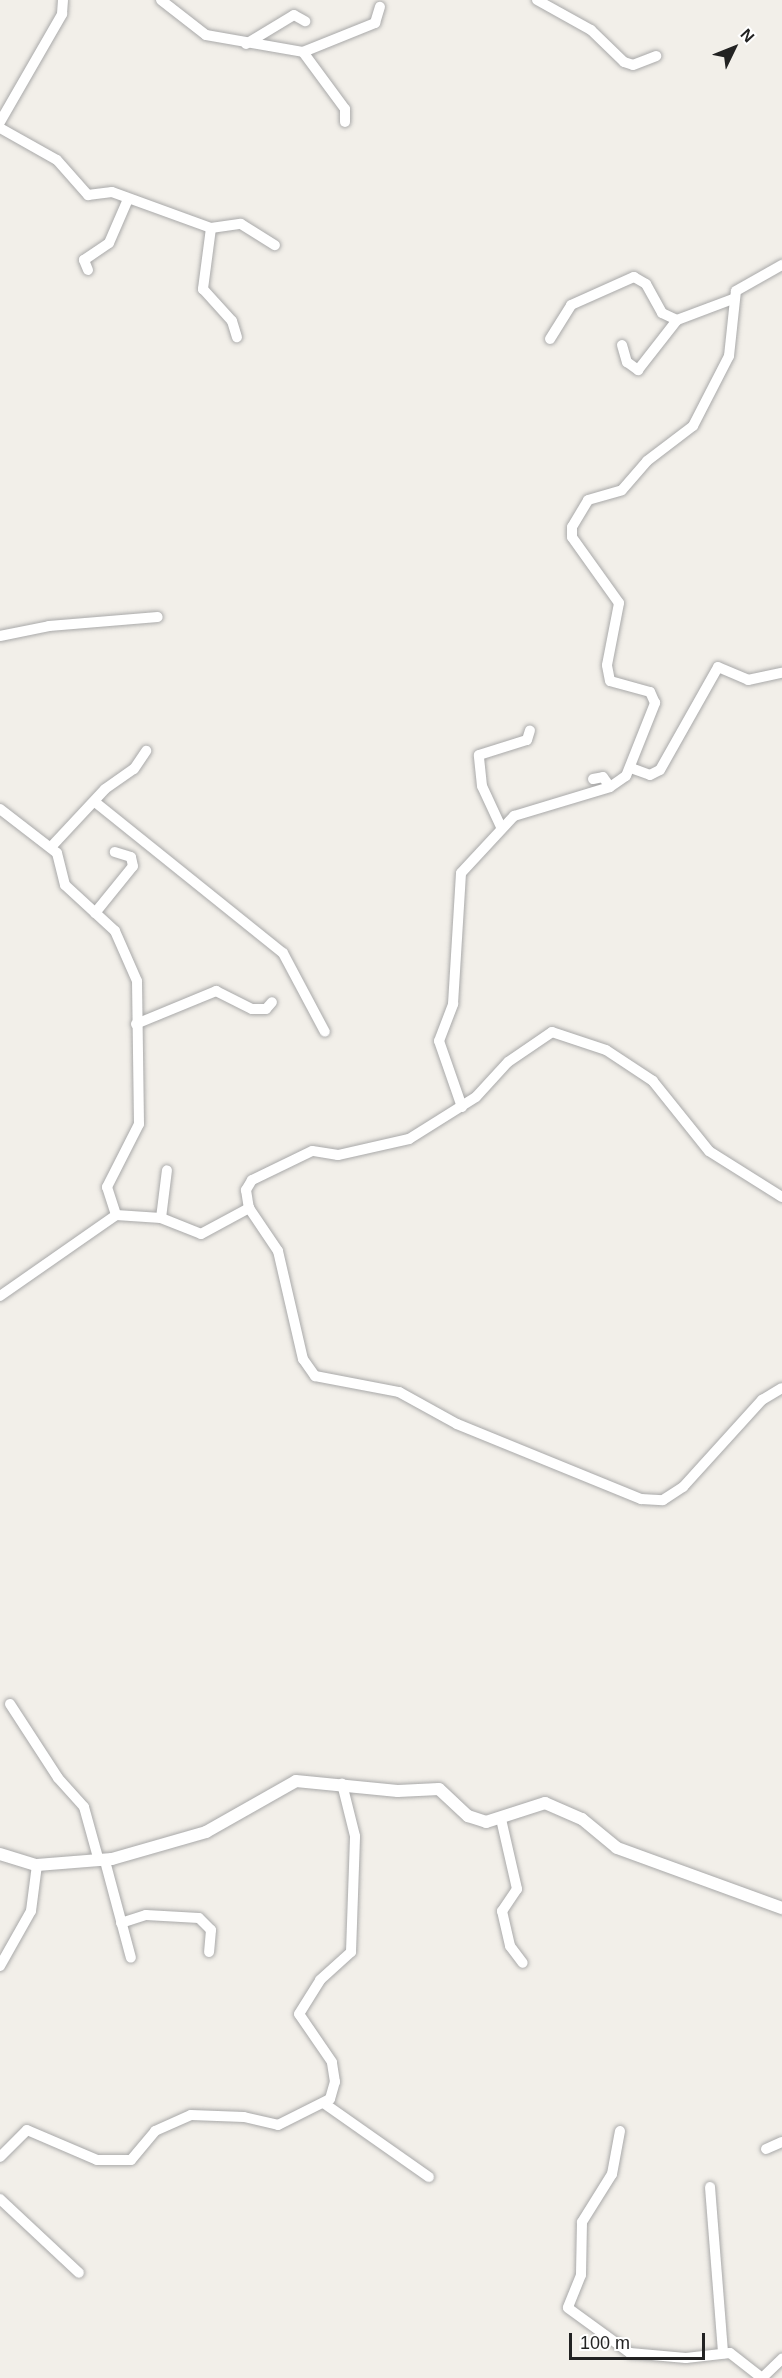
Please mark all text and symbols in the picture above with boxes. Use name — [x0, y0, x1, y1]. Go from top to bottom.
north arrow — [704, 18, 764, 78]
text: N — [737, 25, 758, 45]
scale bar — [572, 2321, 708, 2359]
text: 100 m — [580, 2333, 630, 2353]

